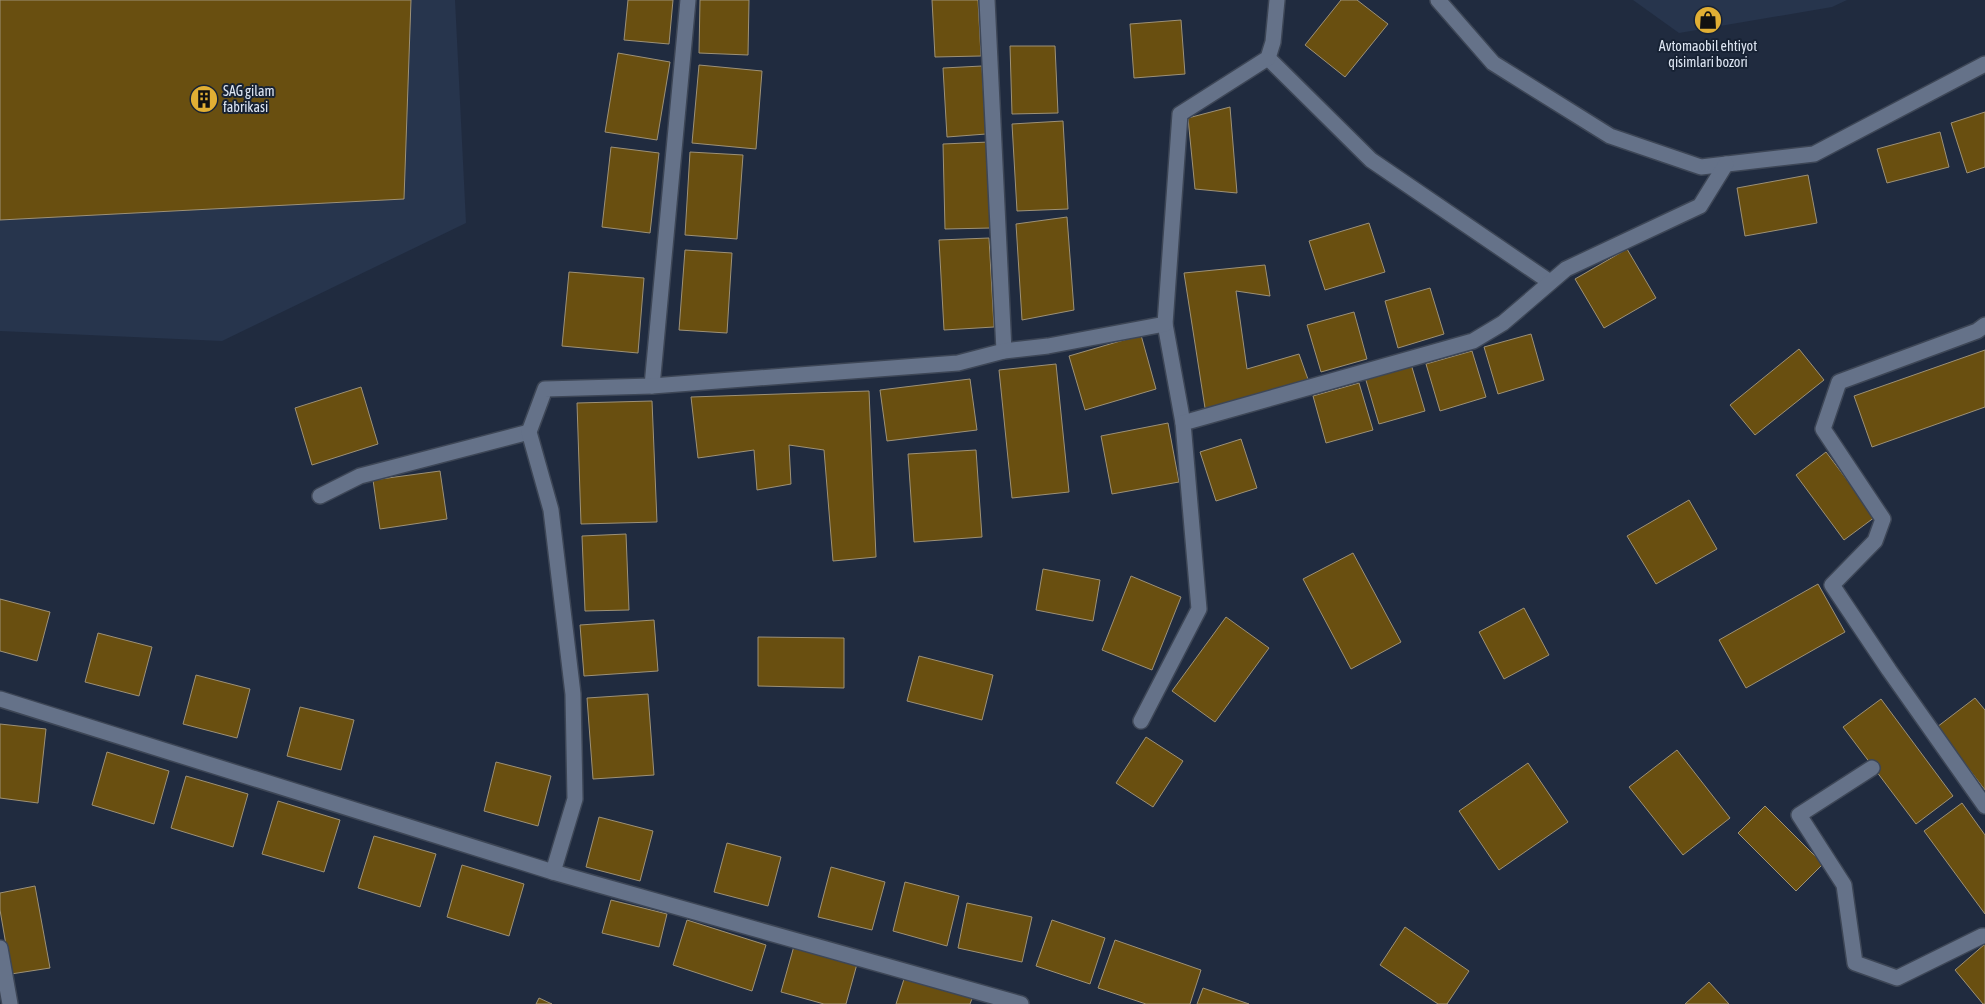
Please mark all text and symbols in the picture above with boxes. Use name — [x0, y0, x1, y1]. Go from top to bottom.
shop icon: Avtomaobil ehtiyot qisimlari bozori — [1693, 5, 1723, 35]
place label: Avtomaobil ehtiyot qisimlari bozori — [1659, 38, 1757, 70]
place label: SAG gilam fabrikasi — [223, 83, 275, 115]
building icon: SAG gilam fabrikasi — [189, 84, 219, 114]

